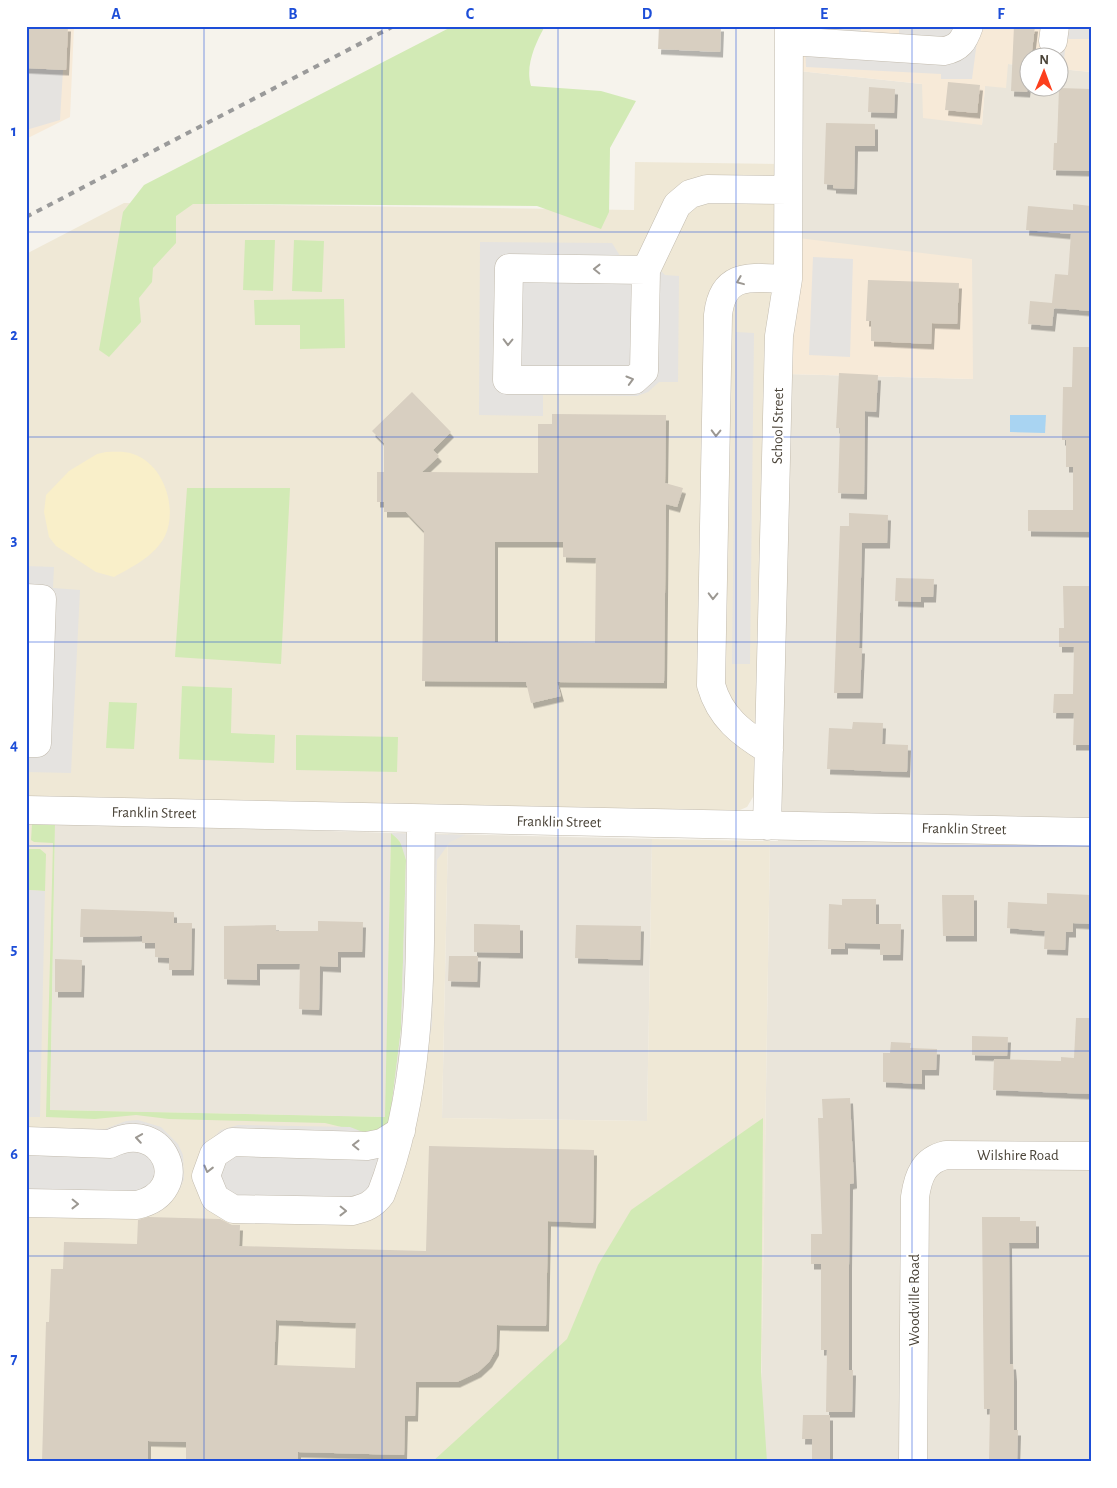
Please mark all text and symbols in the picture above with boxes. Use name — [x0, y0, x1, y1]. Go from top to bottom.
text: A — [111, 6, 121, 22]
text: B — [288, 6, 298, 22]
text: C — [466, 6, 475, 22]
text: D — [642, 6, 653, 22]
text: E — [820, 6, 828, 22]
text: F — [997, 6, 1005, 22]
north arrow — [1020, 48, 1070, 98]
text: N — [1039, 53, 1049, 67]
text: 1 — [11, 123, 17, 139]
one-way arrow — [593, 264, 600, 274]
one-way arrow — [736, 275, 745, 286]
text: 2 — [10, 327, 18, 343]
one-way arrow — [503, 338, 513, 346]
one-way arrow — [626, 375, 634, 385]
street label: School Street — [770, 387, 786, 464]
one-way arrow — [711, 430, 721, 438]
text: 3 — [11, 532, 18, 548]
one-way arrow — [707, 592, 718, 600]
text: 4 — [10, 737, 18, 753]
street label: Franklin Street — [111, 805, 197, 821]
street label: Franklin Street — [516, 814, 602, 830]
street label: Franklin Street — [921, 821, 1007, 837]
text: 5 — [11, 941, 18, 957]
one-way arrow — [134, 1134, 143, 1144]
one-way arrow — [352, 1140, 360, 1151]
text: 6 — [10, 1146, 18, 1162]
street label: Wilshire Road — [977, 1148, 1059, 1163]
one-way arrow — [203, 1165, 214, 1173]
one-way arrow — [71, 1198, 79, 1209]
one-way arrow — [339, 1206, 347, 1216]
street label: Woodville Road — [907, 1254, 922, 1346]
text: 7 — [11, 1351, 18, 1367]

